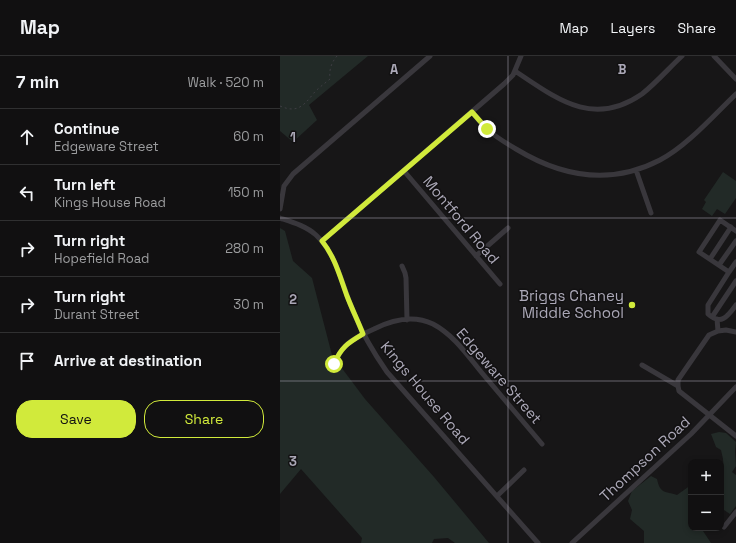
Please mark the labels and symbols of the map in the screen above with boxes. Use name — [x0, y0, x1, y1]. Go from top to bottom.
text: A — [390, 61, 399, 78]
text: B — [618, 61, 627, 78]
route end — [478, 120, 496, 138]
text: 1 — [290, 129, 296, 146]
street label: Montford Road — [419, 172, 504, 268]
place label: Briggs Chaney Middle School — [519, 286, 624, 322]
text: 2 — [289, 291, 297, 308]
marker: Briggs Chaney Middle School — [627, 300, 637, 310]
street label: Edgeware Street — [453, 324, 546, 428]
street label: Kings House Road — [377, 337, 474, 448]
route start — [325, 355, 343, 373]
street label: Thompson Road — [595, 412, 694, 505]
text: 3 — [289, 453, 297, 470]

